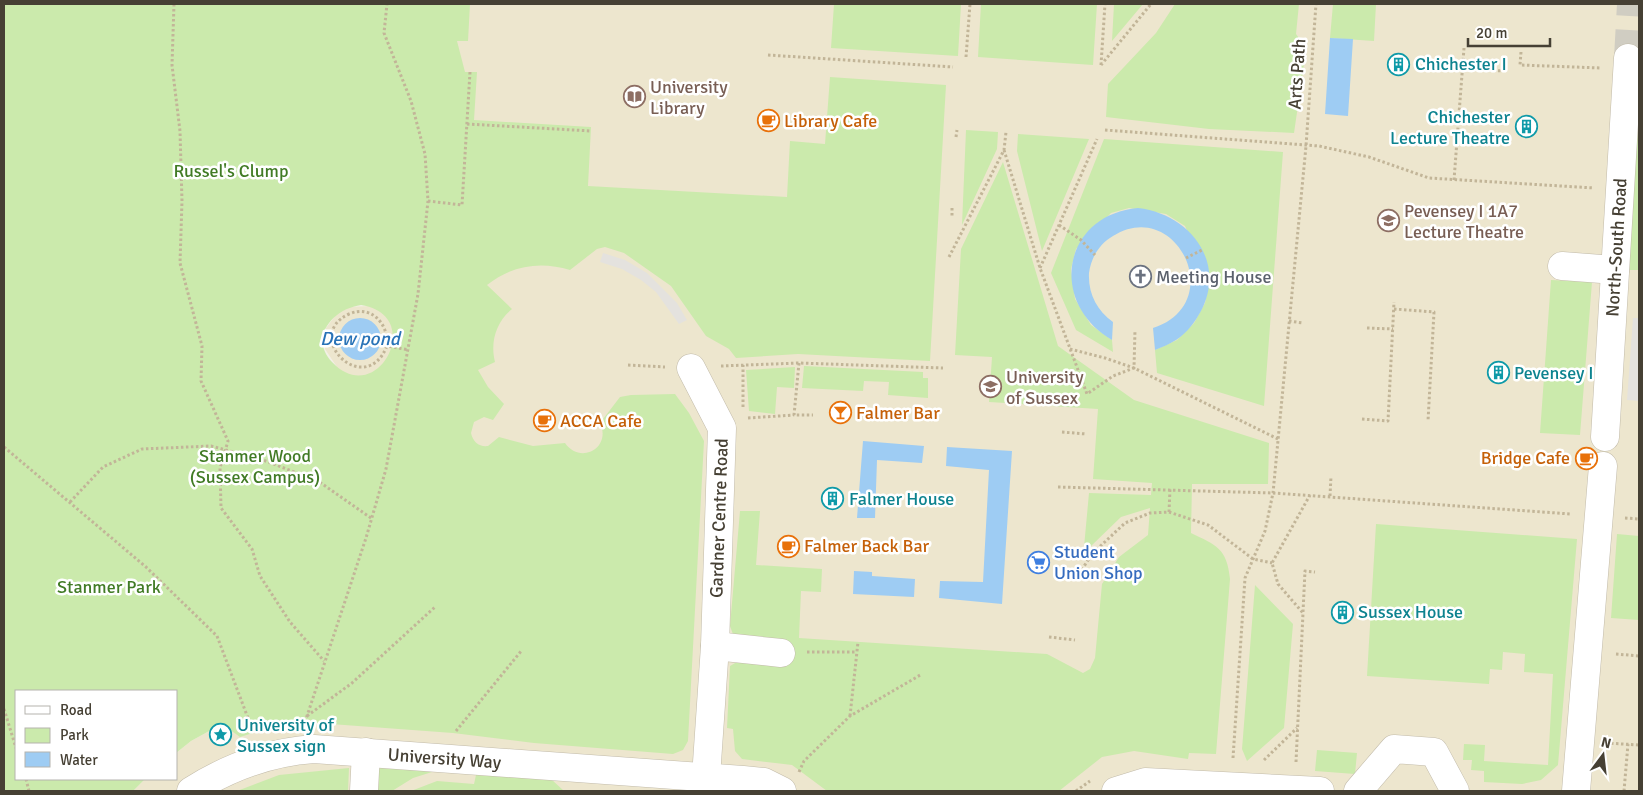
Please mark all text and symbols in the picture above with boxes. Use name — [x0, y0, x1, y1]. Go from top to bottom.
scale bar — [1468, 15, 1550, 47]
text: 20 m — [1476, 24, 1507, 42]
street label: Arts Path — [1284, 38, 1310, 110]
building icon: Chichester I — [1387, 52, 1411, 76]
place label: Chichester I — [1415, 53, 1507, 75]
place label: University Library — [650, 76, 728, 119]
library icon: University Library — [622, 85, 646, 109]
place label: Chichester Lecture Theatre — [1390, 106, 1510, 149]
cafe icon: Library Cafe — [756, 109, 780, 133]
place label: Library Cafe — [784, 110, 877, 132]
building icon: Chichester Lecture Theatre — [1514, 115, 1538, 139]
park label: Russel's Clump — [174, 160, 288, 182]
street label: North-South Road — [1601, 177, 1632, 317]
place label: Pevensey I 1A7 Lecture Theatre — [1404, 200, 1524, 243]
school or university icon: Pevensey I 1A7 Lecture Theatre — [1376, 209, 1400, 233]
church icon: Meeting House — [1128, 265, 1152, 289]
place label: Meeting House — [1156, 266, 1271, 288]
water label: Dew pond — [320, 327, 402, 351]
building icon: Pevensey I — [1486, 361, 1510, 385]
place label: Pevensey I — [1514, 362, 1594, 384]
place label: University of Sussex — [1006, 366, 1084, 409]
school or university icon: University of Sussex — [978, 375, 1002, 399]
bar icon: Falmer Bar — [828, 401, 852, 425]
place label: Falmer Bar — [856, 402, 940, 424]
cafe icon: ACCA Cafe — [532, 409, 556, 433]
place label: ACCA Cafe — [560, 410, 642, 432]
street label: Gardner Centre Road — [705, 438, 733, 598]
park label: Stanmer Wood (Sussex Campus) — [190, 445, 320, 488]
cafe icon: Bridge Cafe — [1574, 446, 1598, 470]
place label: Bridge Cafe — [1481, 447, 1570, 469]
building icon: Falmer House — [821, 487, 845, 511]
place label: Falmer House — [849, 488, 954, 510]
cafe icon: Falmer Back Bar — [776, 534, 800, 558]
place label: Falmer Back Bar — [804, 535, 930, 557]
place label: Student Union Shop — [1054, 541, 1143, 584]
supermarket icon: Student Union Shop — [1026, 550, 1050, 574]
park label: Stanmer Park — [57, 576, 161, 598]
building icon: Sussex House — [1330, 600, 1354, 624]
place label: Sussex House — [1358, 601, 1463, 623]
legend — [15, 690, 178, 780]
text: Road — [60, 701, 92, 719]
place label: University of Sussex sign — [237, 714, 335, 757]
place icon: University of Sussex sign — [209, 723, 233, 747]
text: Park — [60, 726, 89, 744]
north arrow — [1578, 730, 1628, 780]
text: N — [1599, 733, 1613, 752]
street label: University Way — [387, 743, 502, 774]
text: Water — [60, 751, 98, 769]

